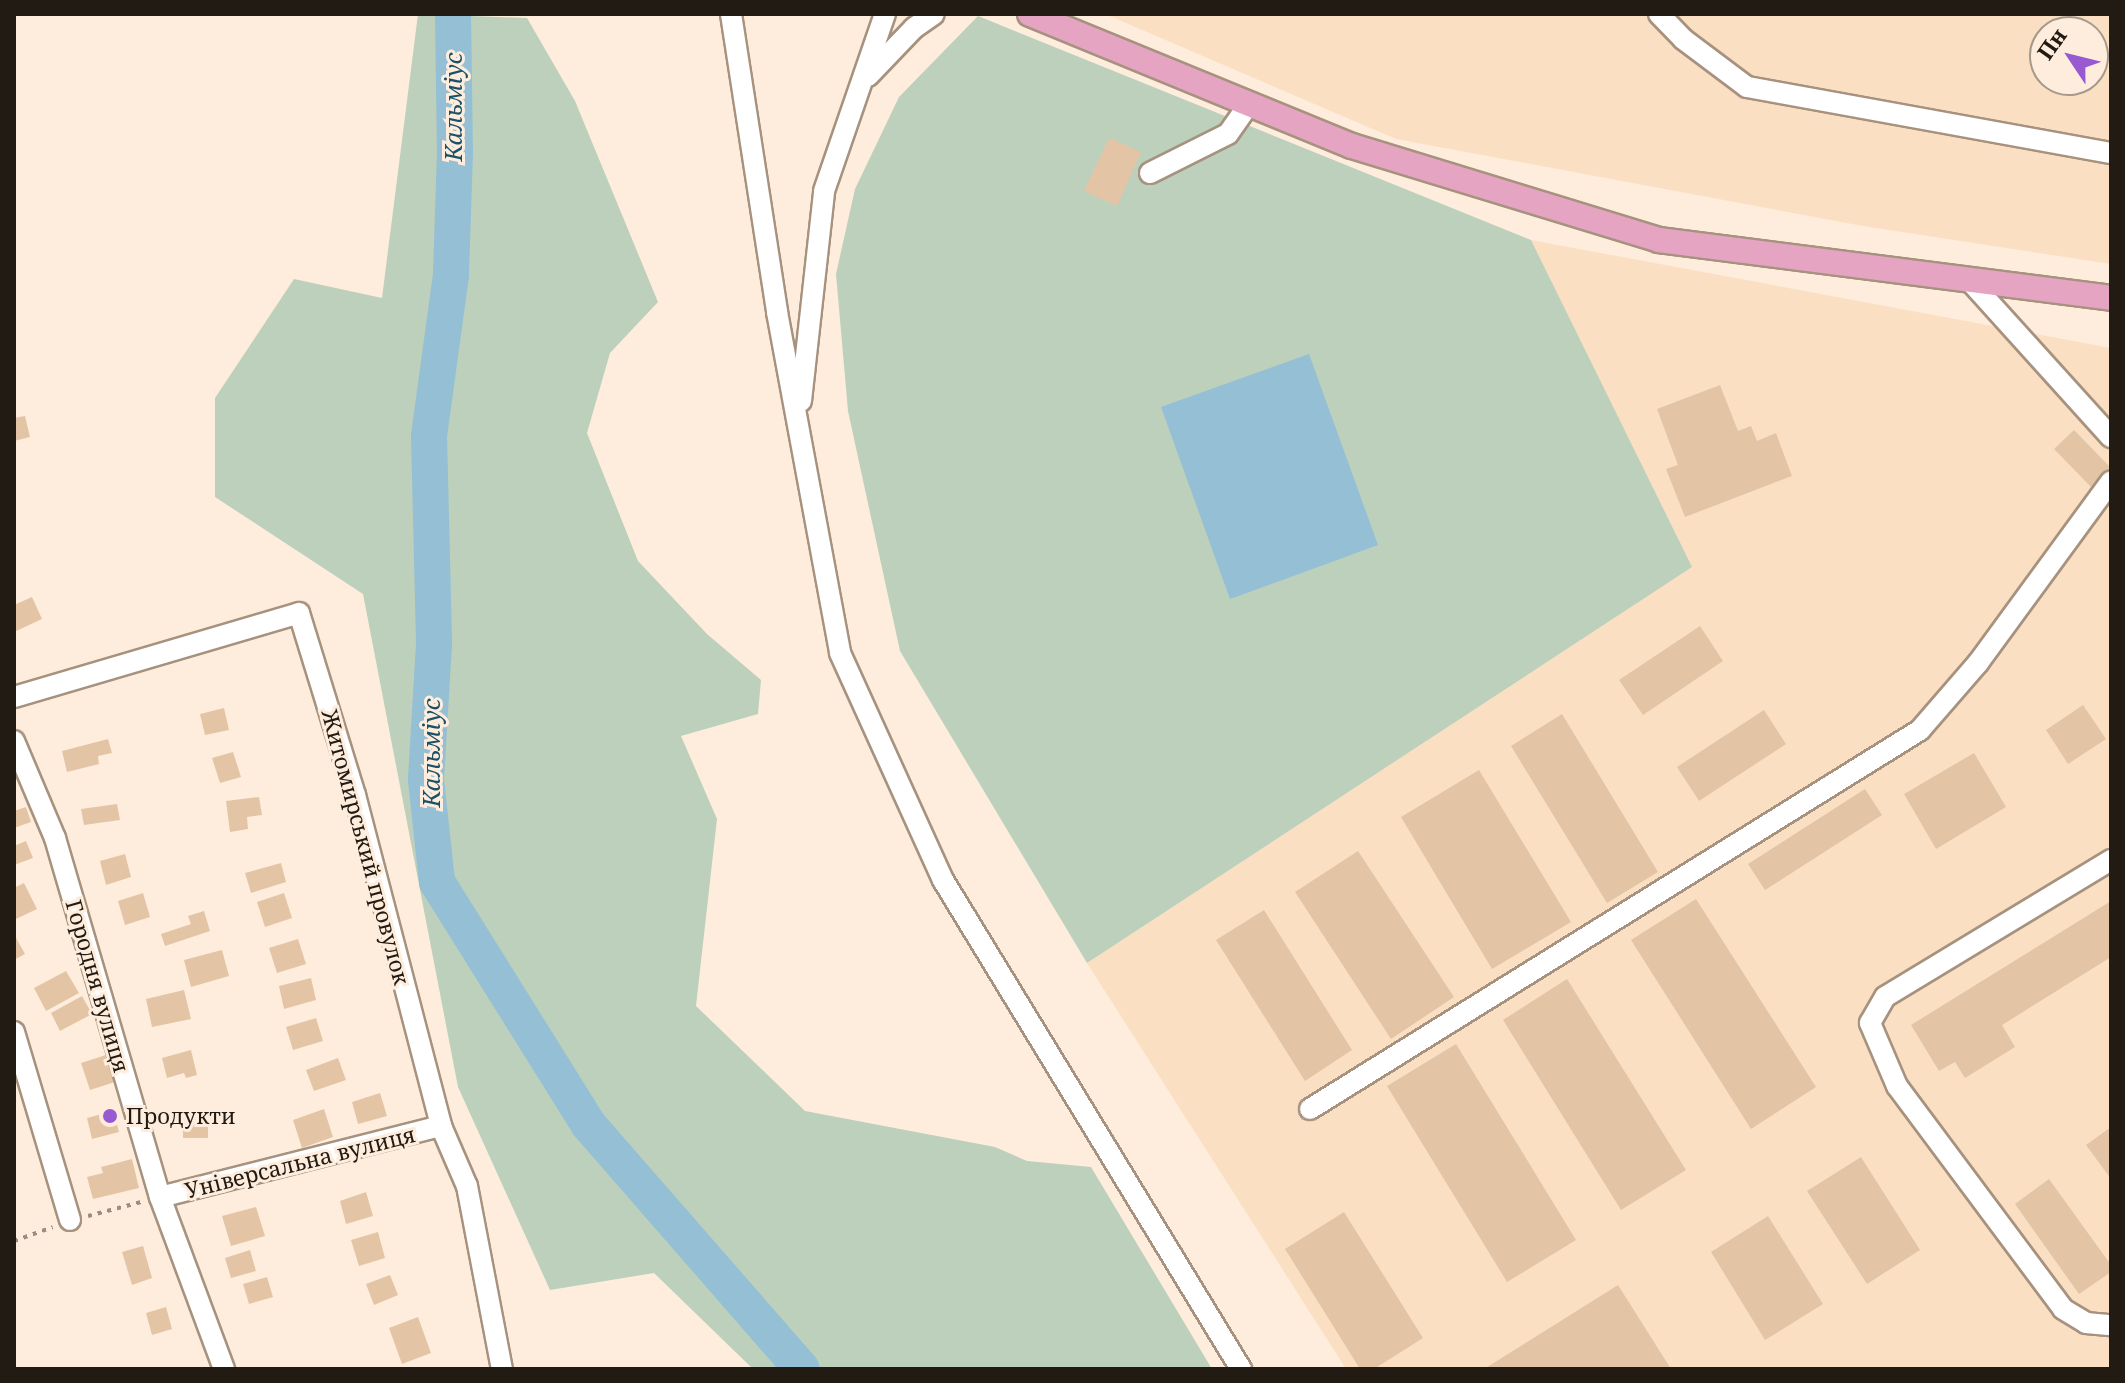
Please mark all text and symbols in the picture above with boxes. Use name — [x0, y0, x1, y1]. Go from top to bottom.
north arrow — [2029, 16, 2109, 96]
text: Пн — [2029, 21, 2073, 65]
water label: Кальміус — [439, 52, 467, 162]
water label: Кальміус — [417, 698, 445, 808]
street label: Житомирський провулок — [316, 706, 416, 988]
street label: Городня вулиця — [61, 897, 135, 1075]
place label: Продукти — [126, 1103, 236, 1129]
marker: Продукти — [101, 1107, 119, 1125]
street label: Універсальна вулиця — [182, 1121, 418, 1203]

